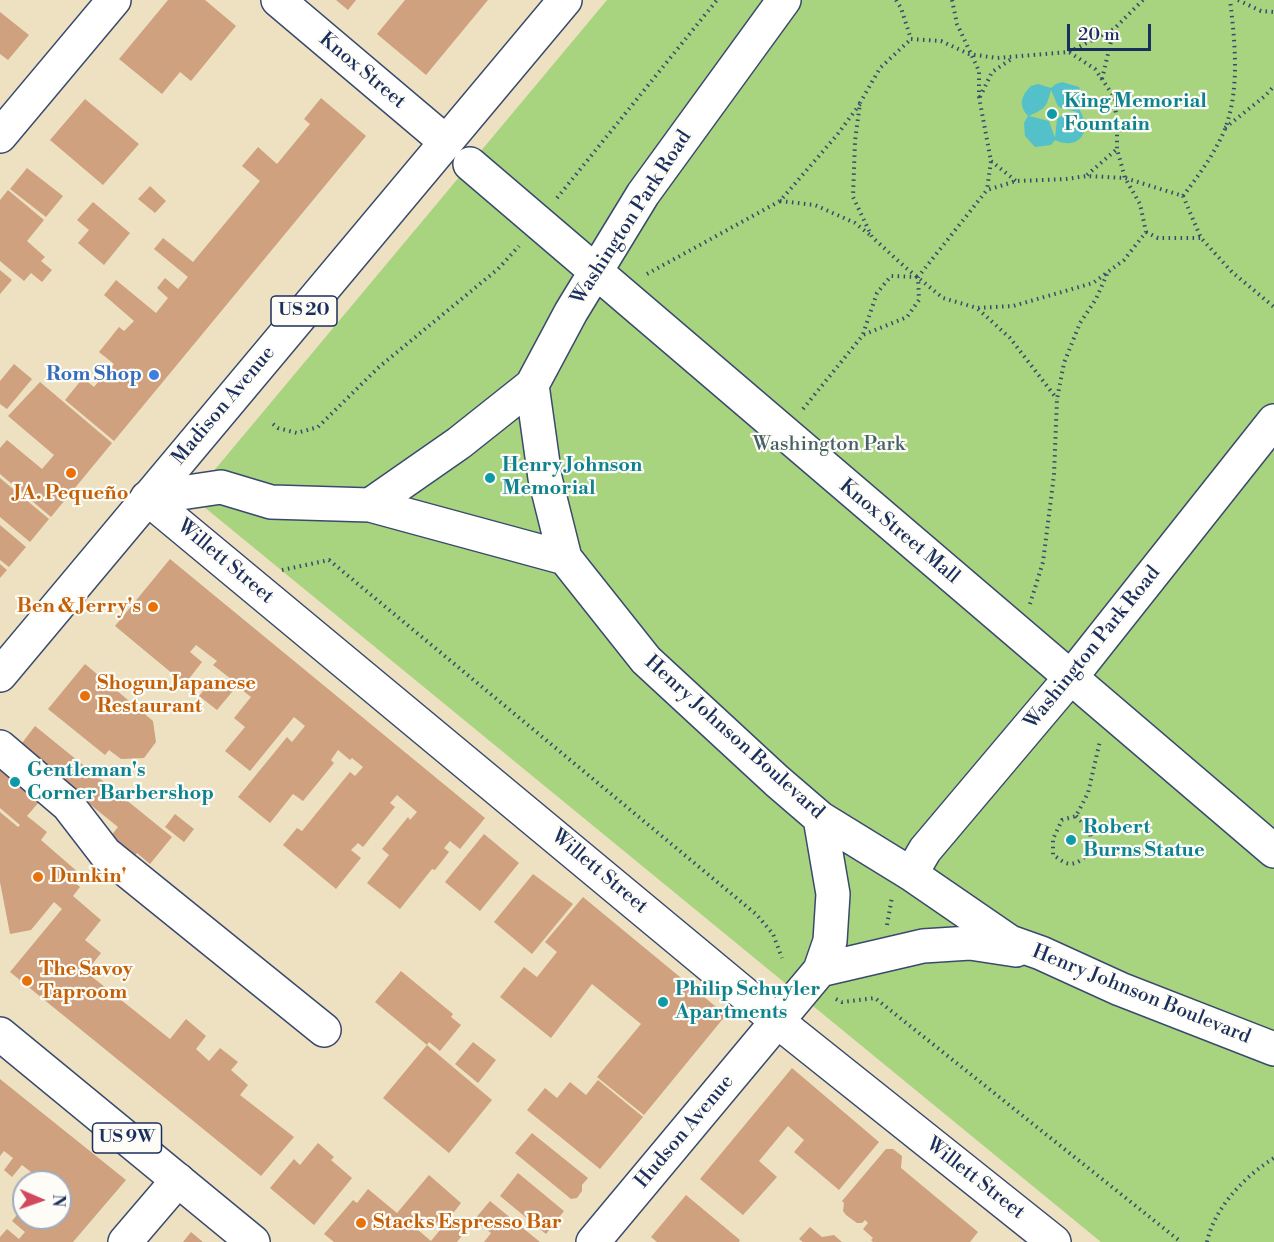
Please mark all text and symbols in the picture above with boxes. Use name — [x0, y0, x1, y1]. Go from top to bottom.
scale bar — [1070, 12, 1154, 50]
text: 20 m — [1078, 23, 1120, 46]
street label: Knox Street — [314, 28, 410, 114]
place label: King Memorial Fountain — [1064, 90, 1207, 137]
marker: King Memorial Fountain — [1045, 107, 1059, 121]
street label: Washington Park Road — [567, 126, 697, 310]
road number: US 20 — [271, 296, 337, 326]
street label: Madison Avenue — [167, 342, 281, 470]
place label: Rom Shop — [46, 363, 142, 387]
marker: Rom Shop — [147, 368, 161, 382]
park label: Washington Park — [753, 433, 905, 457]
place label: Henry Johnson Memorial — [502, 454, 642, 501]
marker: JA. Pequeño — [64, 466, 78, 480]
marker: Henry Johnson Memorial — [483, 471, 497, 485]
street label: Knox Street Mall — [834, 475, 964, 589]
place label: JA. Pequeño — [14, 482, 128, 506]
street label: Willett Street — [172, 515, 278, 609]
street label: Washington Park Road — [1020, 562, 1166, 734]
place label: Ben & Jerry's — [17, 595, 141, 619]
marker: Ben & Jerry's — [146, 600, 160, 614]
street label: Henry Johnson Boulevard — [639, 651, 829, 825]
place label: Shogun Japanese Restaurant — [97, 672, 256, 719]
marker: Shogun Japanese Restaurant — [78, 689, 92, 703]
place label: Gentleman's Corner Barbershop — [27, 759, 214, 806]
marker: Gentleman's Corner Barbershop — [8, 775, 22, 789]
place label: Robert Burns Statue — [1083, 816, 1205, 863]
street label: Willett Street — [546, 825, 652, 919]
marker: Robert Burns Statue — [1064, 833, 1078, 847]
place label: Dunkin' — [50, 865, 126, 889]
marker: Dunkin' — [31, 870, 45, 884]
street label: Henry Johnson Boulevard — [1028, 940, 1254, 1050]
place label: The Savoy Taproom — [39, 958, 133, 1005]
marker: The Savoy Taproom — [20, 974, 34, 988]
place label: Philip Schuyler Apartments — [675, 978, 820, 1025]
marker: Philip Schuyler Apartments — [656, 995, 670, 1009]
street label: Hudson Avenue — [631, 1070, 739, 1194]
road number: US 9W — [92, 1123, 162, 1153]
street label: Willett Street — [921, 1133, 1029, 1225]
north arrow — [12, 1170, 72, 1230]
text: N — [48, 1194, 68, 1207]
place label: Stacks Espresso Bar — [373, 1211, 562, 1235]
marker: Stacks Espresso Bar — [354, 1216, 368, 1230]

